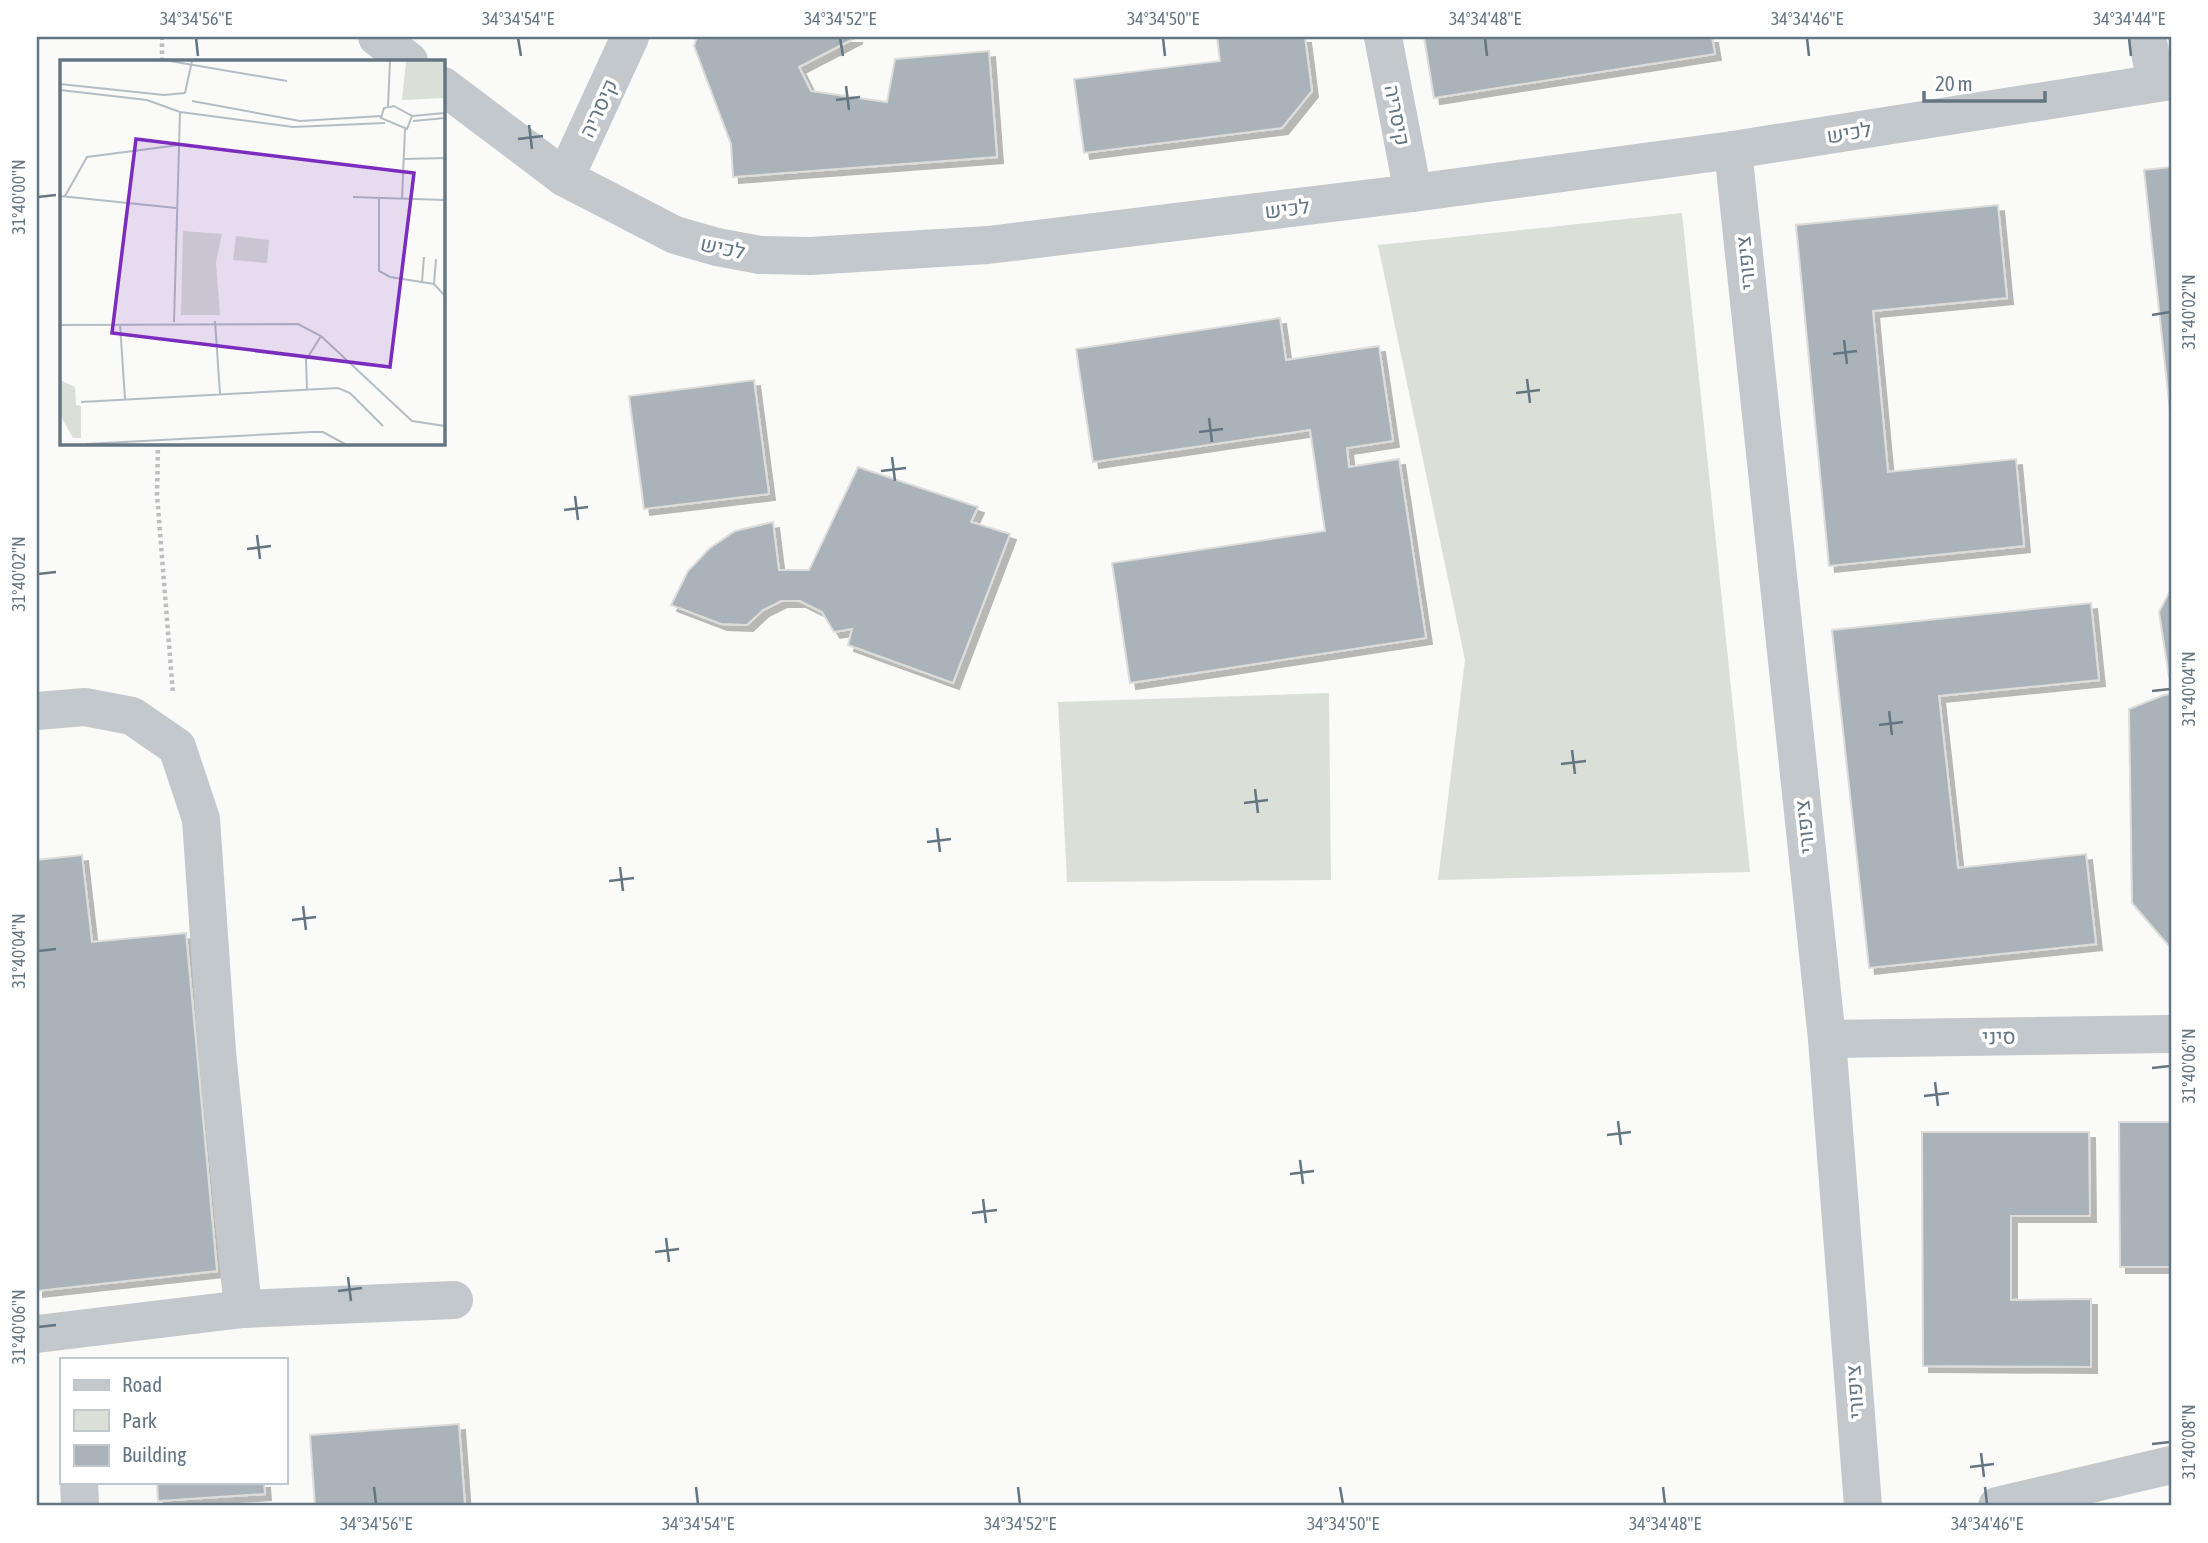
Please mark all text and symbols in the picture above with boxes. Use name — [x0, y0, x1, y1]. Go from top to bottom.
text: 34°34'56"E — [160, 8, 232, 29]
text: 34°34'54"E — [482, 8, 554, 29]
text: 34°34'52"E — [804, 8, 876, 29]
text: 34°34'50"E — [1127, 8, 1199, 29]
text: 34°34'48"E — [1449, 8, 1521, 29]
text: 34°34'46"E — [1771, 8, 1843, 29]
text: 34°34'44"E — [2093, 8, 2165, 29]
inset map — [60, 60, 444, 444]
scale bar — [1924, 60, 2045, 104]
text: 20 m — [1935, 71, 1973, 95]
street label: קיסריה — [574, 75, 622, 141]
street label: קיסריה — [1380, 82, 1416, 148]
street label: לכיש — [1825, 117, 1873, 147]
text: 31°40'00"N — [8, 159, 29, 235]
street label: לכיש — [1263, 193, 1311, 223]
street label: לכיש — [698, 231, 748, 263]
street label: ציפורי — [1730, 235, 1760, 291]
text: 31°40'02"N — [2178, 274, 2199, 350]
text: 31°40'02"N — [8, 536, 29, 612]
text: 31°40'04"N — [2178, 651, 2199, 727]
street label: ציפורי — [1789, 799, 1819, 855]
text: 31°40'04"N — [8, 913, 29, 989]
street label: סיני — [1982, 1024, 2016, 1048]
text: 31°40'06"N — [2178, 1028, 2199, 1104]
text: 31°40'06"N — [8, 1289, 29, 1365]
legend — [60, 1358, 287, 1484]
street label: ציפורי — [1840, 1364, 1868, 1420]
text: Road — [122, 1372, 162, 1396]
text: 31°40'08"N — [2178, 1404, 2199, 1480]
text: Park — [122, 1408, 157, 1432]
text: Building — [122, 1442, 186, 1466]
text: 34°34'56"E — [340, 1513, 412, 1534]
text: 34°34'54"E — [662, 1513, 734, 1534]
text: 34°34'52"E — [984, 1513, 1056, 1534]
text: 34°34'50"E — [1307, 1513, 1379, 1534]
text: 34°34'48"E — [1629, 1513, 1701, 1534]
text: 34°34'46"E — [1951, 1513, 2023, 1534]

